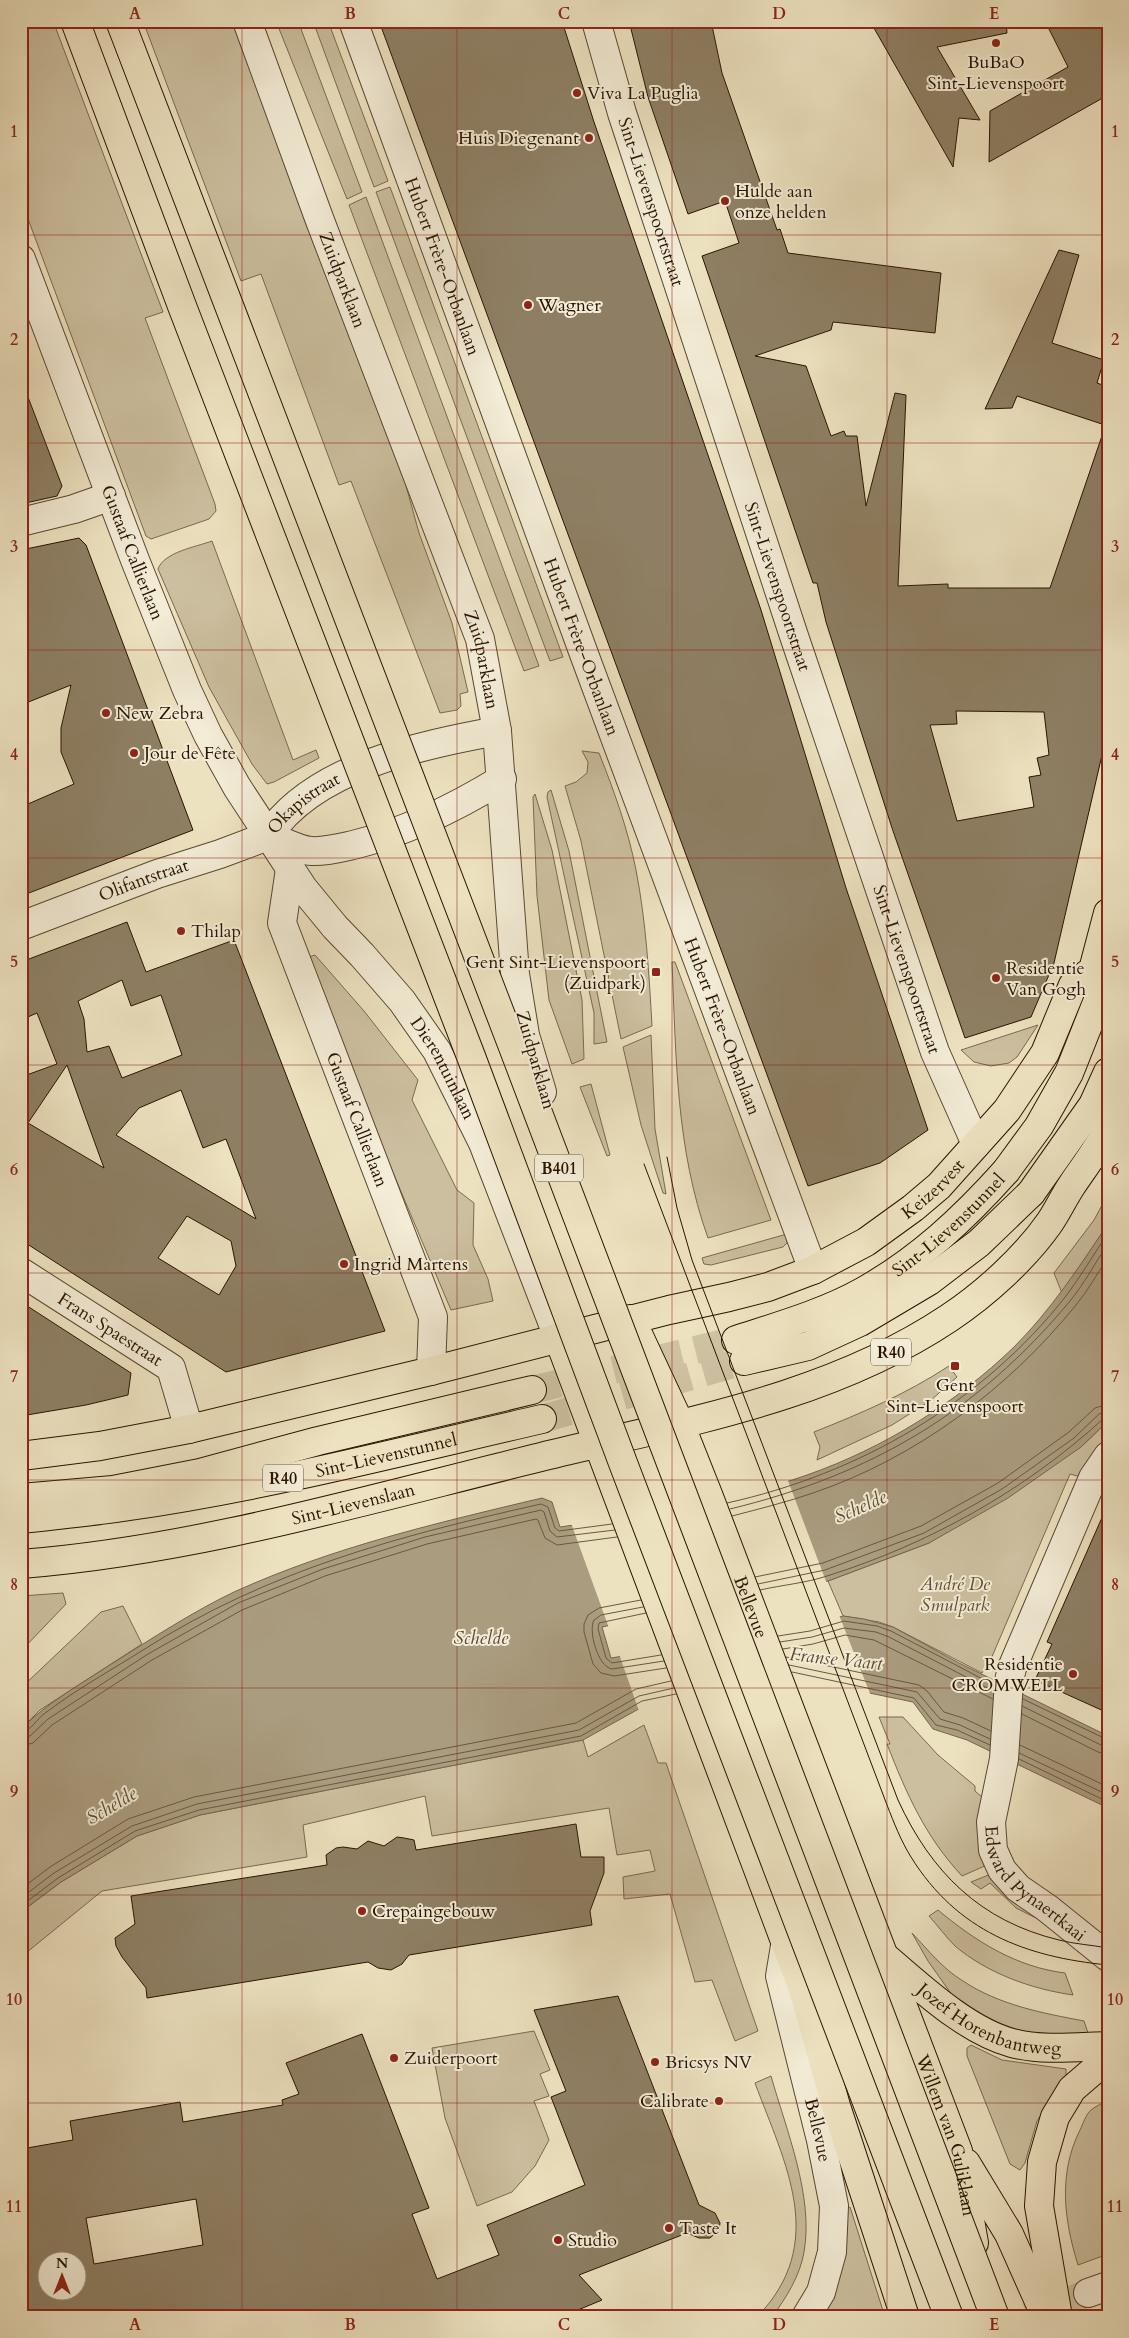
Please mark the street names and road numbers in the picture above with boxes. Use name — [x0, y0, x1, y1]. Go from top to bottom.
street label: Sint-Lievenspoortstraat — [611, 114, 690, 290]
street label: Hubert Frère-Orbanlaan — [398, 174, 486, 360]
street label: Zuidparklaan — [312, 228, 372, 333]
street label: Gustaaf Callierlaan — [95, 482, 170, 624]
street label: Sint-Lievenspoortstraat — [738, 499, 817, 675]
street label: Hubert Frère-Orbanlaan — [537, 554, 626, 740]
street label: Zuidparklaan — [457, 607, 505, 712]
street label: Okapistraat — [262, 766, 344, 840]
street label: Olifantstraat — [95, 853, 192, 908]
street label: Sint-Lievenspoortstraat — [866, 882, 947, 1057]
street label: Hubert Frère-Orbanlaan — [677, 934, 767, 1120]
street label: Zuidparklaan — [510, 1008, 562, 1113]
street label: Dierentuinlaan — [404, 1012, 482, 1125]
street label: Gustaaf Callierlaan — [320, 1049, 394, 1191]
street label: Keizervest — [896, 1153, 971, 1225]
road number: B401 — [535, 1154, 583, 1182]
street label: Sint-Lievenstunnel — [887, 1168, 1011, 1283]
street label: Frans Spaestraat — [53, 1287, 167, 1373]
road number: R40 — [871, 1338, 911, 1365]
street label: Sint-Lievenstunnel — [313, 1427, 460, 1484]
road number: R40 — [263, 1465, 303, 1492]
street label: Sint-Lievenslaan — [289, 1477, 418, 1532]
street label: Bellevue — [727, 1572, 774, 1642]
street label: Edward Pynaertkaai — [978, 1825, 1091, 1948]
street label: Jozef Horenbantweg — [909, 1976, 1062, 2061]
street label: Willem van Guliklaan — [909, 2050, 981, 2219]
street label: Bellevue — [798, 2095, 837, 2164]

